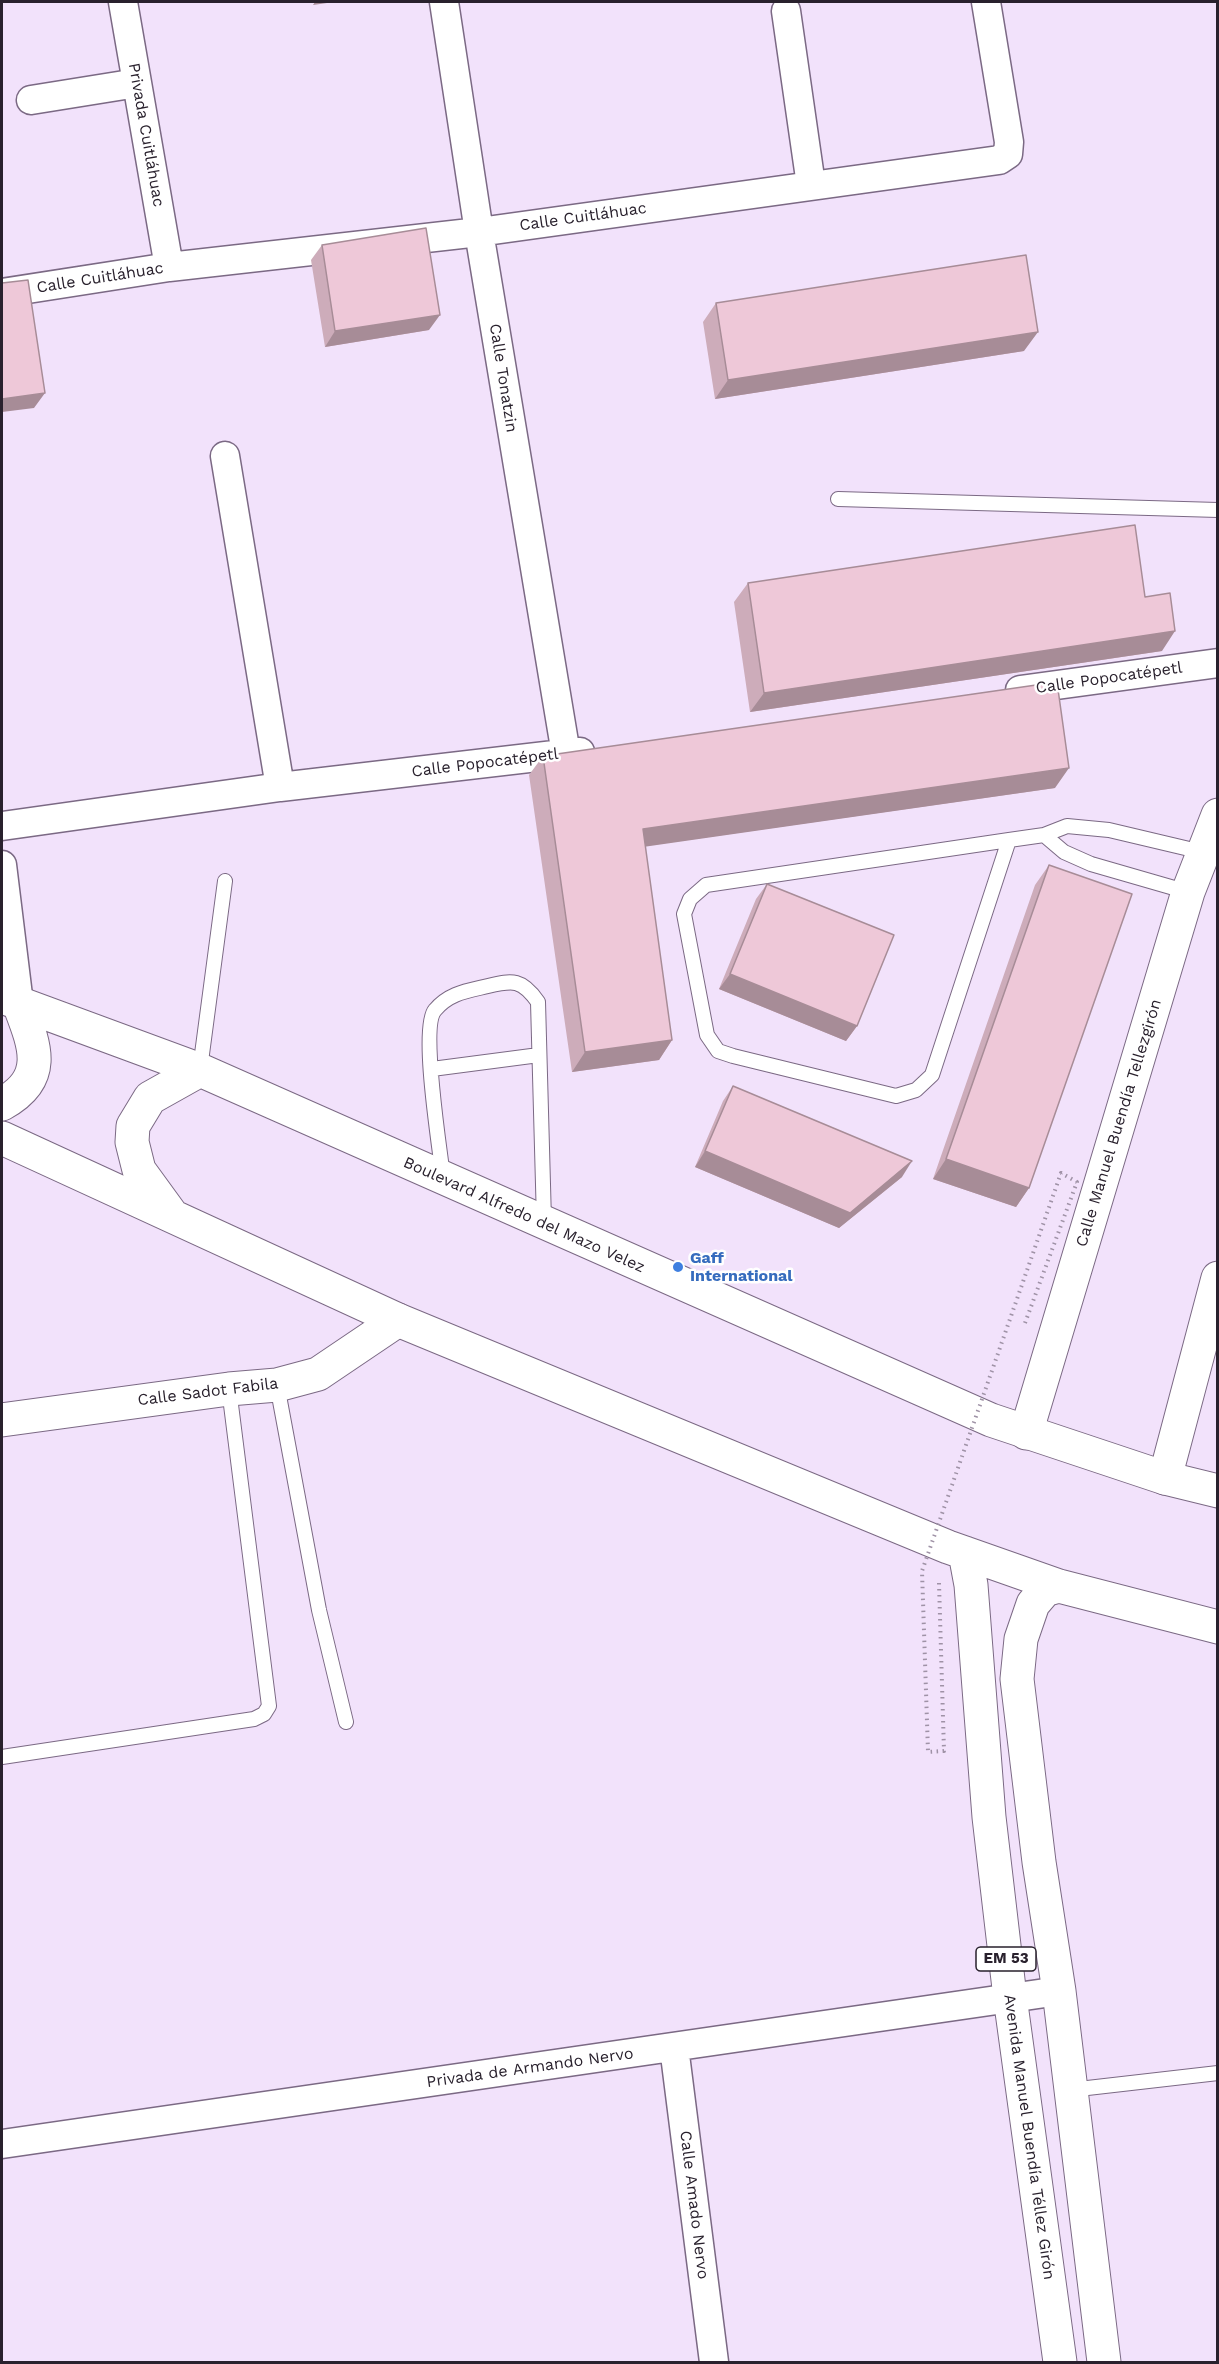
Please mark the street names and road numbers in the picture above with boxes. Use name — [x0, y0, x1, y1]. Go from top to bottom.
street label: Privada Cuitláhuac — [124, 62, 168, 208]
street label: Calle Cuitláhuac — [518, 199, 648, 235]
street label: Calle Cuitláhuac — [35, 259, 165, 297]
street label: Calle Tonatzin — [485, 322, 521, 434]
street label: Calle Popocatépetl — [1035, 658, 1183, 698]
street label: Calle Popocatépetl — [411, 744, 559, 782]
street label: Calle Manuel Buendía Tellezgirón — [1072, 997, 1166, 1249]
street label: Boulevard Alfredo del Mazo Velez — [400, 1153, 648, 1277]
street label: Calle Sadot Fabila — [137, 1374, 279, 1410]
road number: EM 53 — [976, 1947, 1036, 1971]
street label: Avenida Manuel Buendía Téllez Girón — [999, 1993, 1059, 2281]
street label: Privada de Armando Nervo — [425, 2044, 635, 2092]
street label: Calle Amado Nervo — [675, 2130, 713, 2280]

